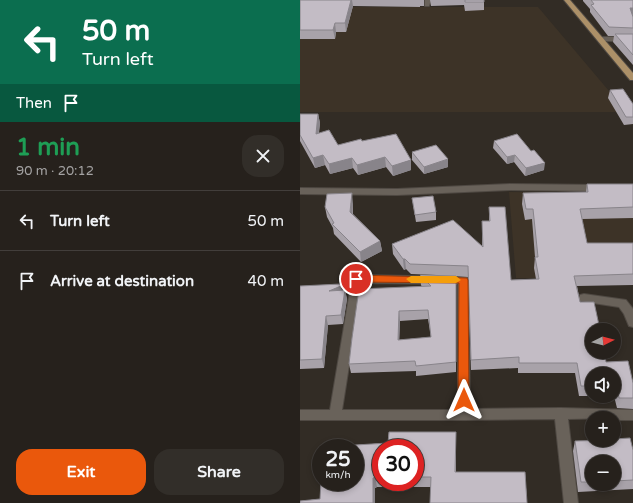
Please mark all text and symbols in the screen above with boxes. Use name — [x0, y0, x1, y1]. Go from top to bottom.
text: 50 m — [82, 14, 150, 48]
icon: left — [16, 16, 68, 68]
text: Turn left — [82, 48, 154, 70]
icon: arrive — [60, 92, 82, 114]
text: Then — [16, 94, 52, 112]
text: 1 min — [16, 133, 80, 162]
button: close — [242, 135, 284, 177]
text: 90 m · 20:12 — [16, 163, 94, 179]
icon: left — [16, 210, 38, 232]
text: Turn left — [50, 212, 110, 230]
text: 50 m — [247, 212, 284, 230]
pin — [339, 262, 373, 296]
icon: arrive — [345, 268, 367, 290]
icon: arrive — [16, 270, 38, 292]
text: Arrive at destination — [50, 272, 194, 290]
text: 40 m — [247, 272, 284, 290]
north arrow — [585, 323, 621, 359]
map controls — [585, 323, 621, 491]
button: sound — [585, 367, 621, 403]
position arrow — [443, 379, 485, 421]
button: + — [585, 411, 621, 447]
speed limit sign: 30 — [372, 439, 424, 491]
text: 25 — [325, 448, 351, 472]
button: Exit — [16, 449, 146, 495]
button: Share — [154, 449, 284, 495]
button: − — [585, 455, 621, 491]
text: km/h — [325, 469, 351, 481]

